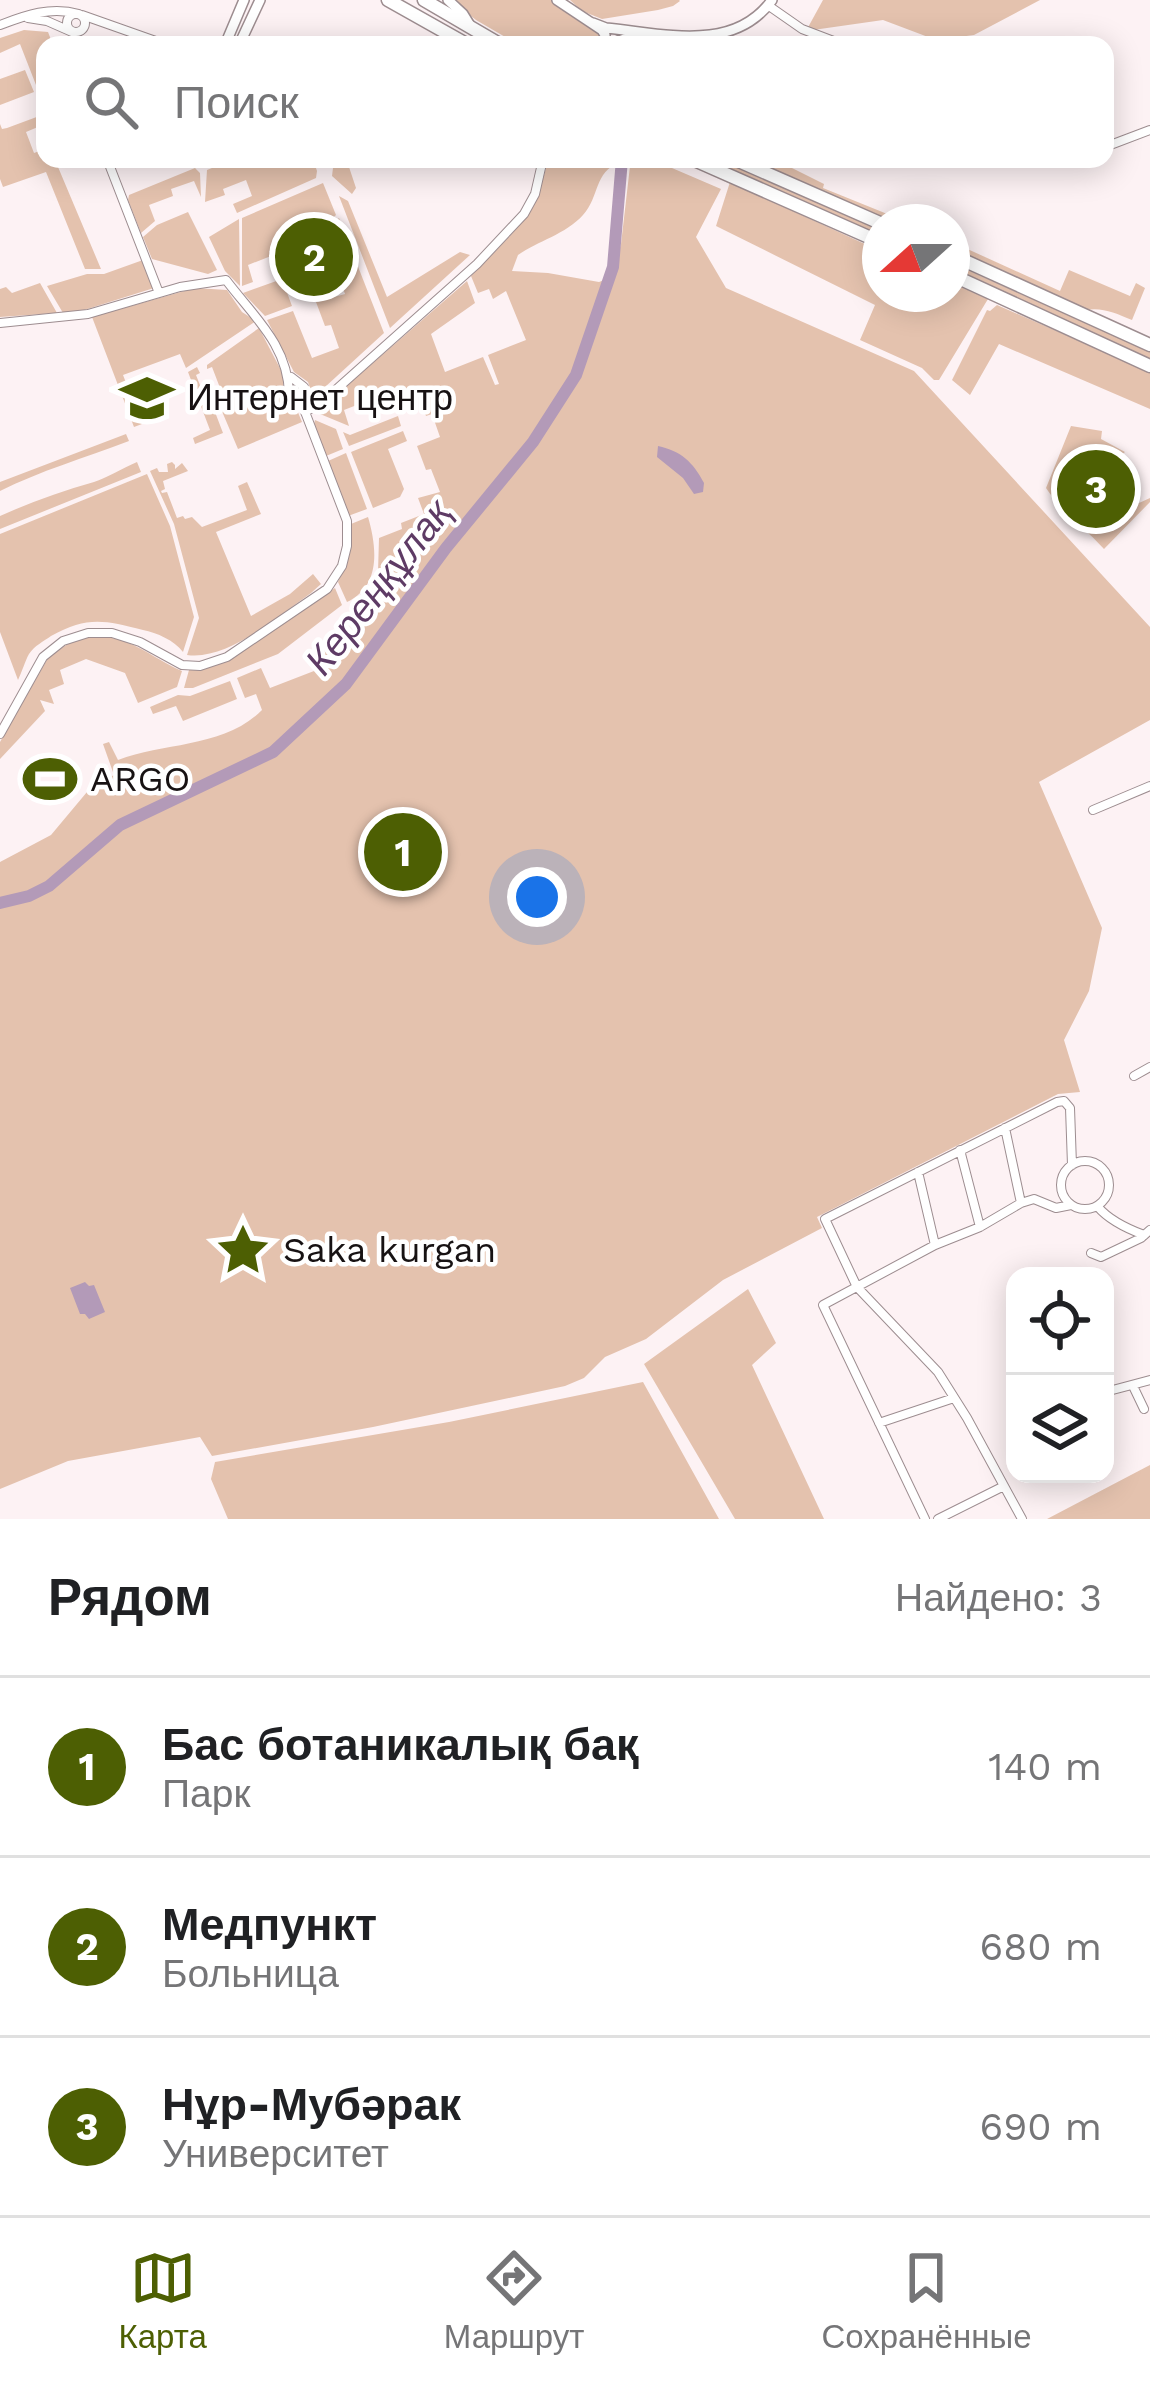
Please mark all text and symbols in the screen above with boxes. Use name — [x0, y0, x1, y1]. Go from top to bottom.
search box — [36, 36, 1114, 168]
icon: search — [78, 69, 144, 135]
text: Поиск — [174, 76, 299, 129]
north arrow — [862, 204, 970, 312]
pin: 2 — [275, 212, 353, 302]
school or university icon: Интернет центр — [118, 369, 176, 427]
place label: Интернет центр — [187, 377, 453, 419]
pin: 3 — [1057, 444, 1135, 534]
water label: Кереңқұлақ — [296, 489, 461, 683]
sports icon: ARGO — [21, 750, 79, 808]
place label: ARGO — [90, 758, 190, 800]
pin: 1 — [364, 807, 442, 897]
your location — [507, 867, 567, 927]
place icon: Saka kurgan — [214, 1221, 272, 1279]
place label: Saka kurgan — [283, 1229, 496, 1271]
map controls — [1006, 1267, 1114, 1483]
button: locate — [1006, 1267, 1114, 1375]
button: layers — [1006, 1375, 1114, 1483]
text: Рядом — [48, 1568, 212, 1627]
text: Найдено: 3 — [895, 1575, 1102, 1620]
text: Бас ботаникалық бақ — [162, 1718, 639, 1771]
text: 1 — [79, 1744, 95, 1789]
text: 140 m — [988, 1744, 1102, 1789]
text: Парк — [162, 1771, 250, 1816]
text: Медпункт — [162, 1898, 377, 1951]
text: 2 — [75, 1924, 99, 1969]
text: 680 m — [980, 1924, 1102, 1969]
text: Больница — [162, 1951, 339, 1996]
text: Нұр-Мубәрак — [162, 2078, 461, 2131]
text: 3 — [75, 2104, 99, 2149]
text: 690 m — [980, 2104, 1102, 2149]
text: Университет — [162, 2131, 389, 2176]
tab: Карта — [118, 2245, 207, 2356]
tab: Маршрут — [444, 2245, 584, 2356]
tab: Сохранённые — [821, 2245, 1032, 2356]

